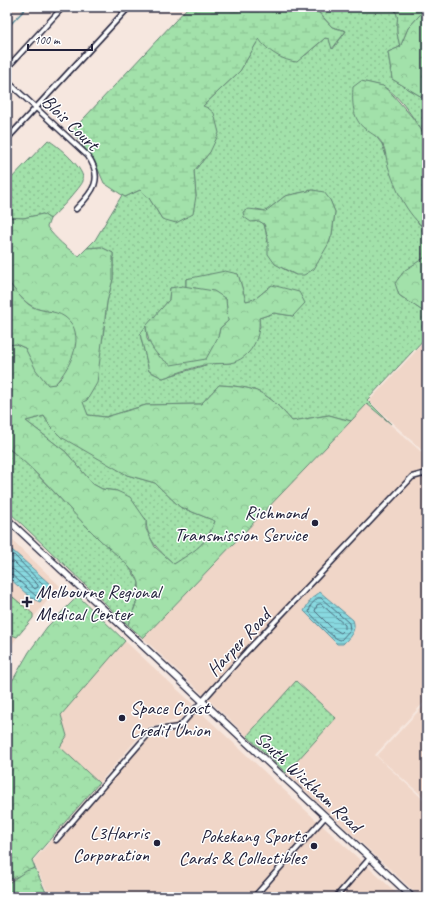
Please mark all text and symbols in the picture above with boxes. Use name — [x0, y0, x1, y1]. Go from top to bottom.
scale bar — [28, 26, 92, 52]
text: 100 m — [34, 32, 61, 48]
street label: Blois Court — [37, 90, 105, 157]
place label: Richmond Transmission Service — [174, 501, 311, 547]
marker: Richmond Transmission Service — [310, 518, 320, 528]
place label: Melbourne Regional Medical Center — [36, 580, 164, 626]
marker: Melbourne Regional Medical Center — [21, 596, 33, 608]
street label: Harper Road — [202, 602, 278, 681]
place label: Space Coast Credit Union — [130, 696, 211, 742]
marker: Space Coast Credit Union — [117, 713, 127, 723]
street label: South Wickham Road — [250, 726, 369, 840]
place label: L3Harris Corporation — [73, 821, 151, 867]
place label: Pokekang Sports Cards & Collectibles — [179, 824, 309, 870]
marker: L3Harris Corporation — [152, 838, 162, 848]
marker: Pokekang Sports Cards & Collectibles — [309, 841, 319, 851]

